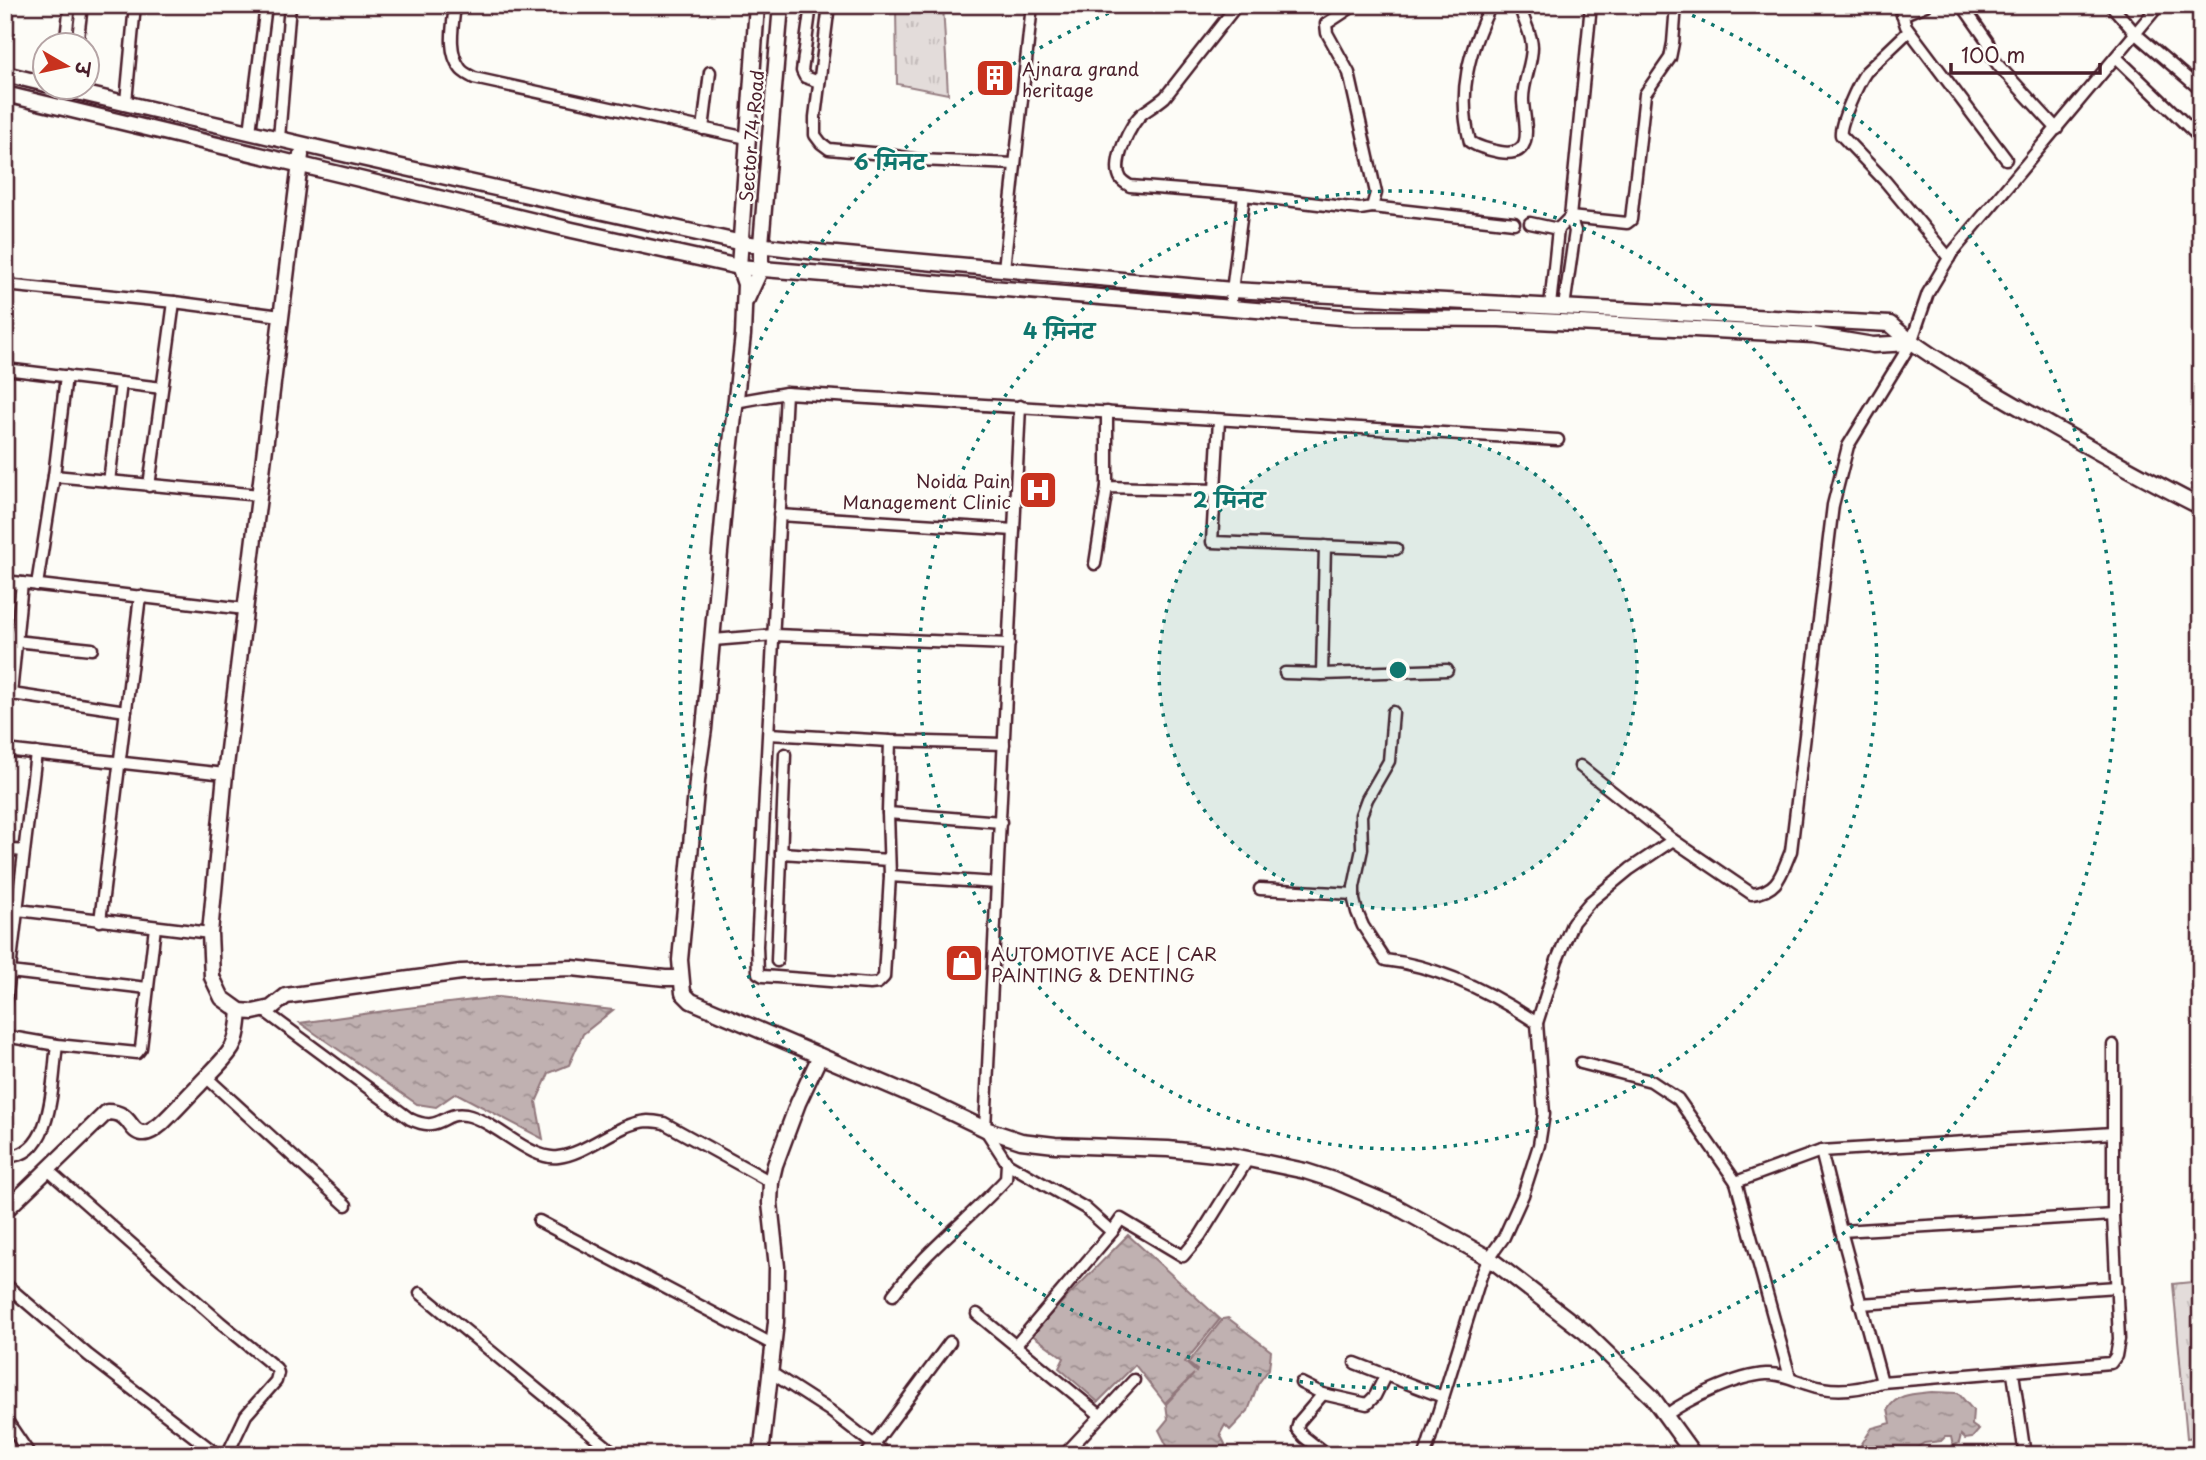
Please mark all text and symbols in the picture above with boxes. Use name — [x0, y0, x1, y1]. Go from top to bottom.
north arrow — [32, 32, 102, 102]
scale bar — [1951, 32, 2099, 76]
text: 100 m — [1961, 38, 2025, 70]
place label: Ajnara grand heritage — [1022, 55, 1139, 103]
building icon: Ajnara grand heritage — [974, 57, 1016, 99]
text: उ — [69, 58, 99, 80]
street label: Sector 74 Road — [732, 69, 770, 203]
text: 6 मिनट — [854, 145, 928, 177]
text: 4 मिनट — [1023, 314, 1097, 346]
place label: Noida Pain Management Clinic — [843, 467, 1011, 515]
hospital icon: Noida Pain Management Clinic — [1017, 469, 1059, 511]
text: 2 मिनट — [1193, 483, 1267, 515]
centre of rings — [1386, 658, 1410, 682]
place label: AUTOMOTIVE ACE | CAR PAINTING & DENTING — [991, 940, 1217, 988]
shop icon: AUTOMOTIVE ACE | CAR PAINTING & DENTING — [943, 942, 985, 984]

